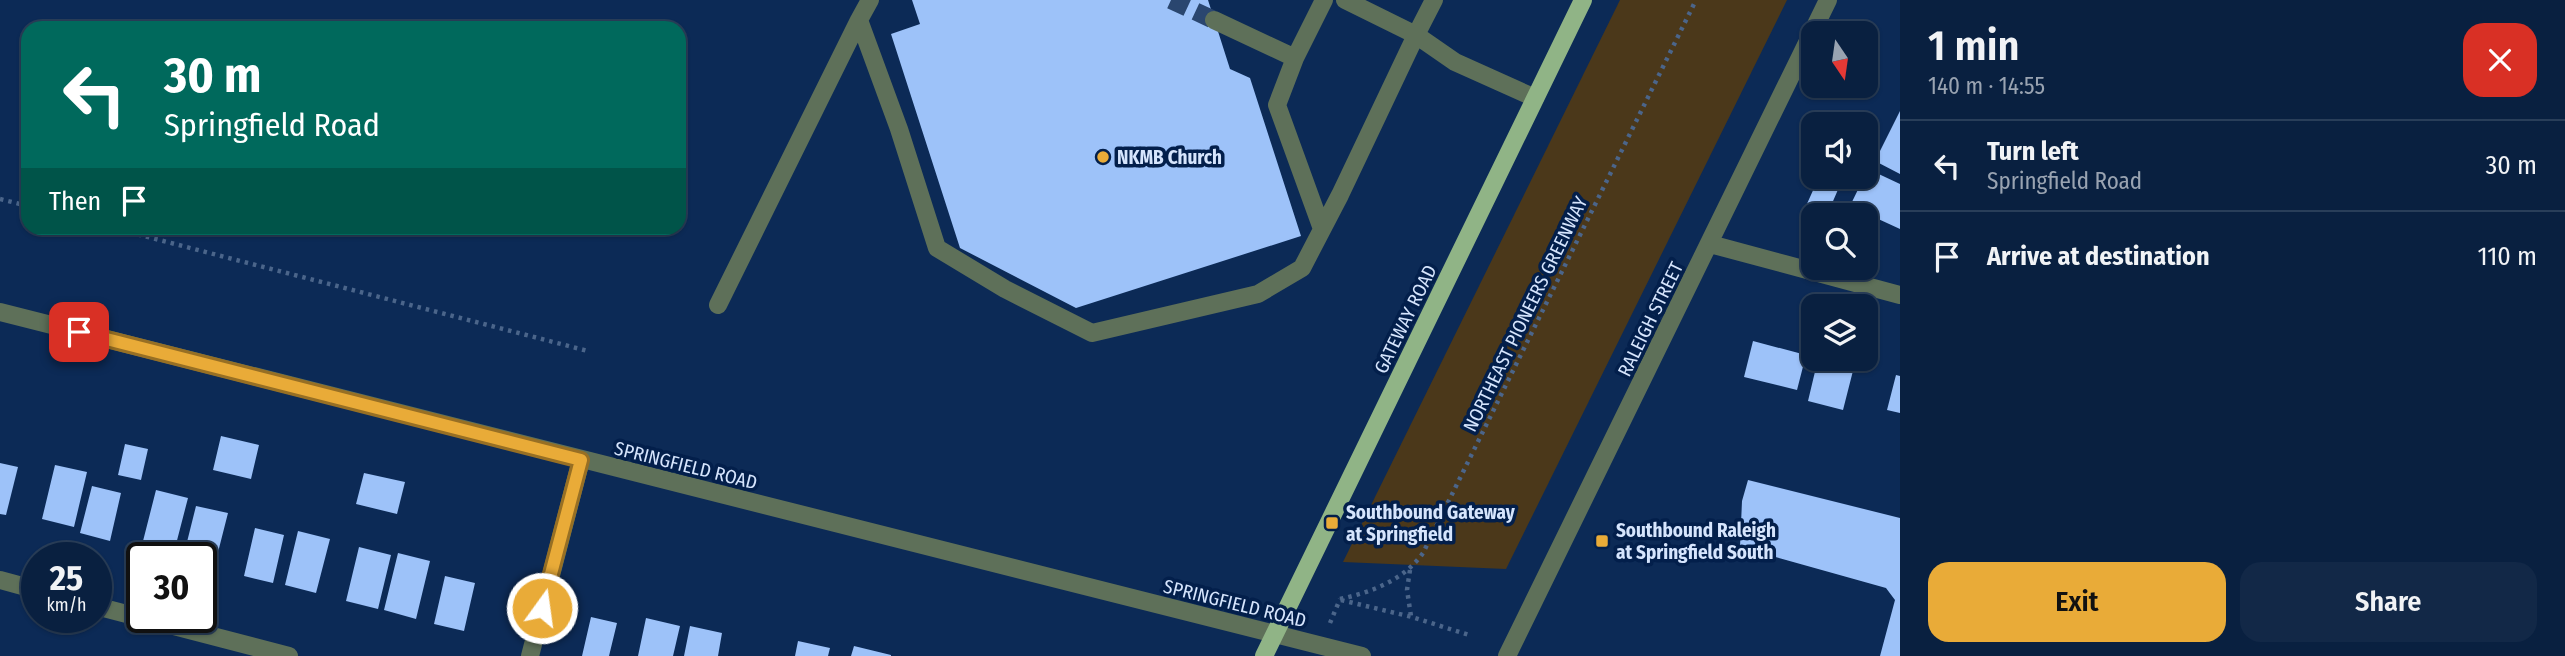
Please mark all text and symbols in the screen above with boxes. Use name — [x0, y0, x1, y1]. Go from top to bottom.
north arrow — [1801, 21, 1878, 98]
map controls — [1801, 21, 1878, 371]
text: 1 min — [1928, 21, 2019, 71]
button: close — [2463, 23, 2537, 97]
text: 30 m — [164, 46, 262, 105]
icon: left — [49, 49, 140, 140]
text: 140 m · 14:55 — [1928, 72, 2045, 100]
text: Springfield Road — [164, 106, 380, 144]
button: sound — [1801, 112, 1878, 189]
text: Turn left — [1987, 136, 2079, 167]
place label: NKMB Church — [1117, 146, 1222, 169]
icon: left — [1928, 147, 1966, 185]
marker: NKMB Church — [1095, 149, 1111, 165]
text: 30 m — [2486, 150, 2537, 181]
text: Springfield Road — [1987, 167, 2142, 195]
icon: arrive — [115, 182, 153, 220]
text: Then — [49, 186, 101, 217]
street label: NORTHEAST PIONEERS GREENWAY — [1458, 192, 1593, 435]
button: search — [1801, 203, 1878, 280]
icon: arrive — [1928, 238, 1966, 276]
text: Arrive at destination — [1987, 241, 2210, 272]
text: 110 m — [2477, 241, 2537, 272]
street label: RALEIGH STREET — [1613, 258, 1688, 380]
street label: GATEWAY ROAD — [1369, 261, 1442, 377]
button: layers — [1801, 294, 1878, 371]
pin — [49, 302, 109, 362]
icon: arrive — [60, 313, 98, 351]
street label: SPRINGFIELD ROAD — [612, 437, 760, 494]
place label: Southbound Gateway at Springfield — [1346, 501, 1516, 546]
marker: Southbound Gateway at Springfield — [1324, 515, 1340, 531]
place label: Southbound Raleigh at Springfield South — [1616, 519, 1776, 564]
marker: Southbound Raleigh at Springfield South — [1594, 533, 1610, 549]
speed limit sign: 30 — [126, 542, 217, 633]
text: 25 — [50, 557, 83, 599]
button: Exit — [1928, 562, 2226, 642]
button: Share — [2240, 562, 2537, 642]
position arrow — [505, 571, 579, 645]
street label: SPRINGFIELD ROAD — [1161, 575, 1309, 632]
text: km/h — [46, 594, 87, 616]

